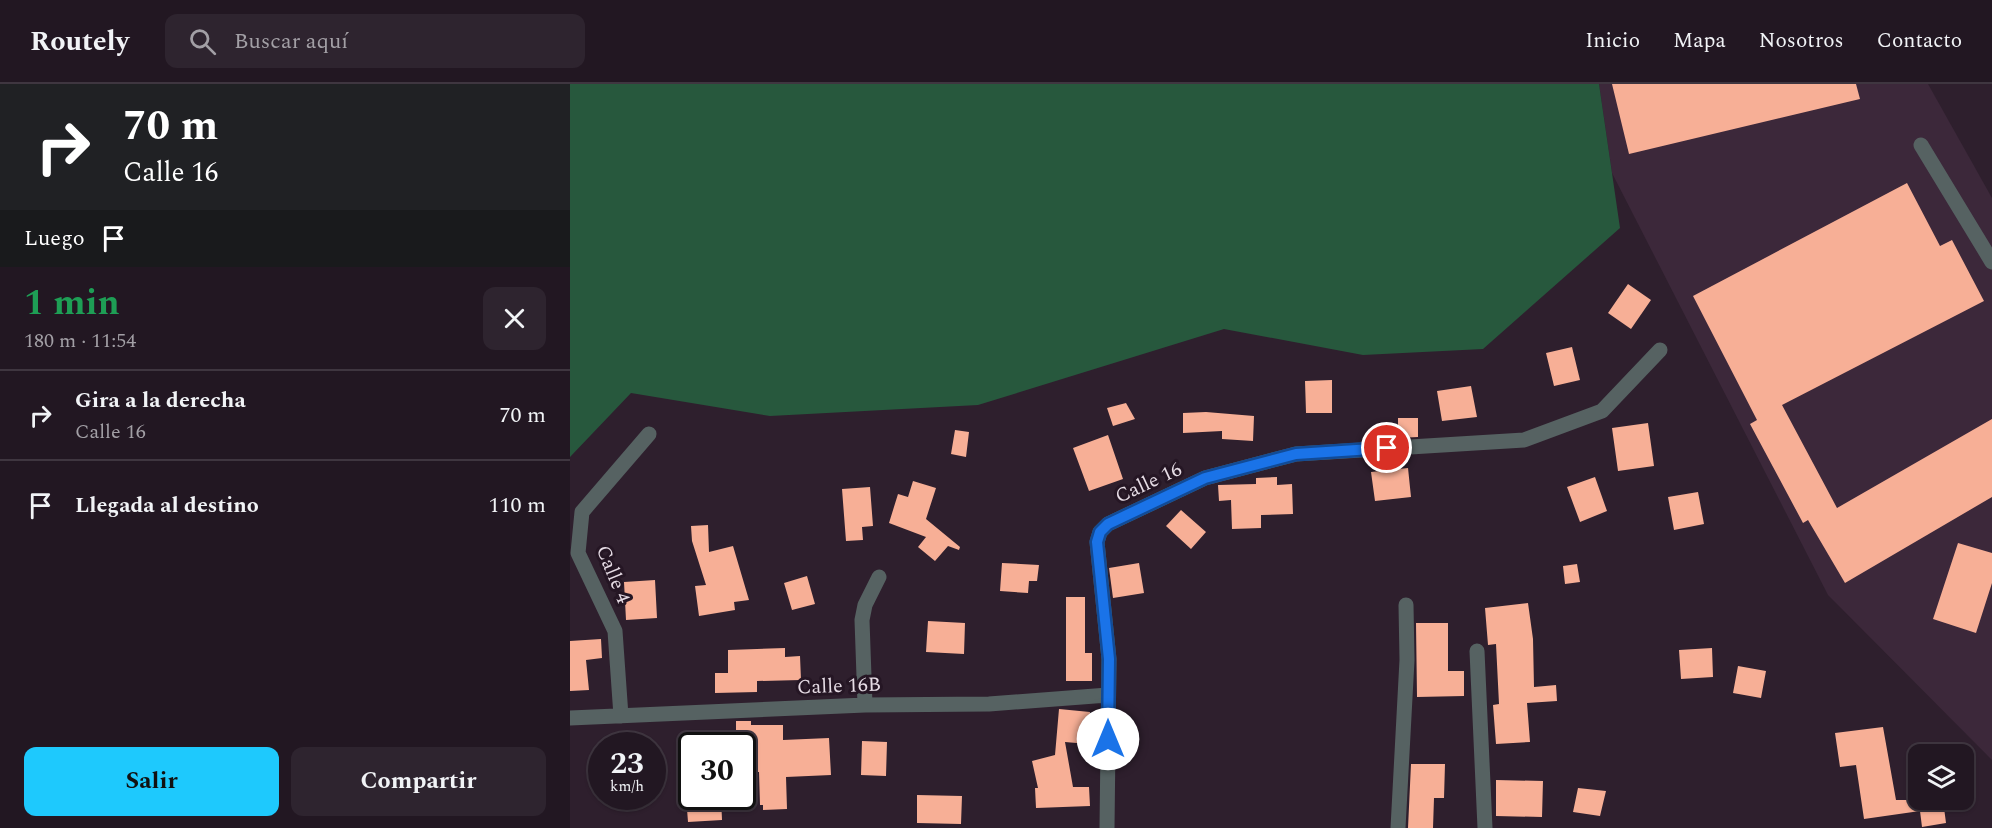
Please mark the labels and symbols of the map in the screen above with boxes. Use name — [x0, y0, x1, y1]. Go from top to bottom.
pin — [1361, 422, 1412, 473]
street label: Calle 16 — [1110, 454, 1187, 511]
street label: Calle 4 — [588, 541, 638, 608]
street label: Calle 16B — [797, 670, 881, 702]
position arrow — [1076, 707, 1140, 771]
speed limit sign: 30 — [678, 732, 756, 810]

